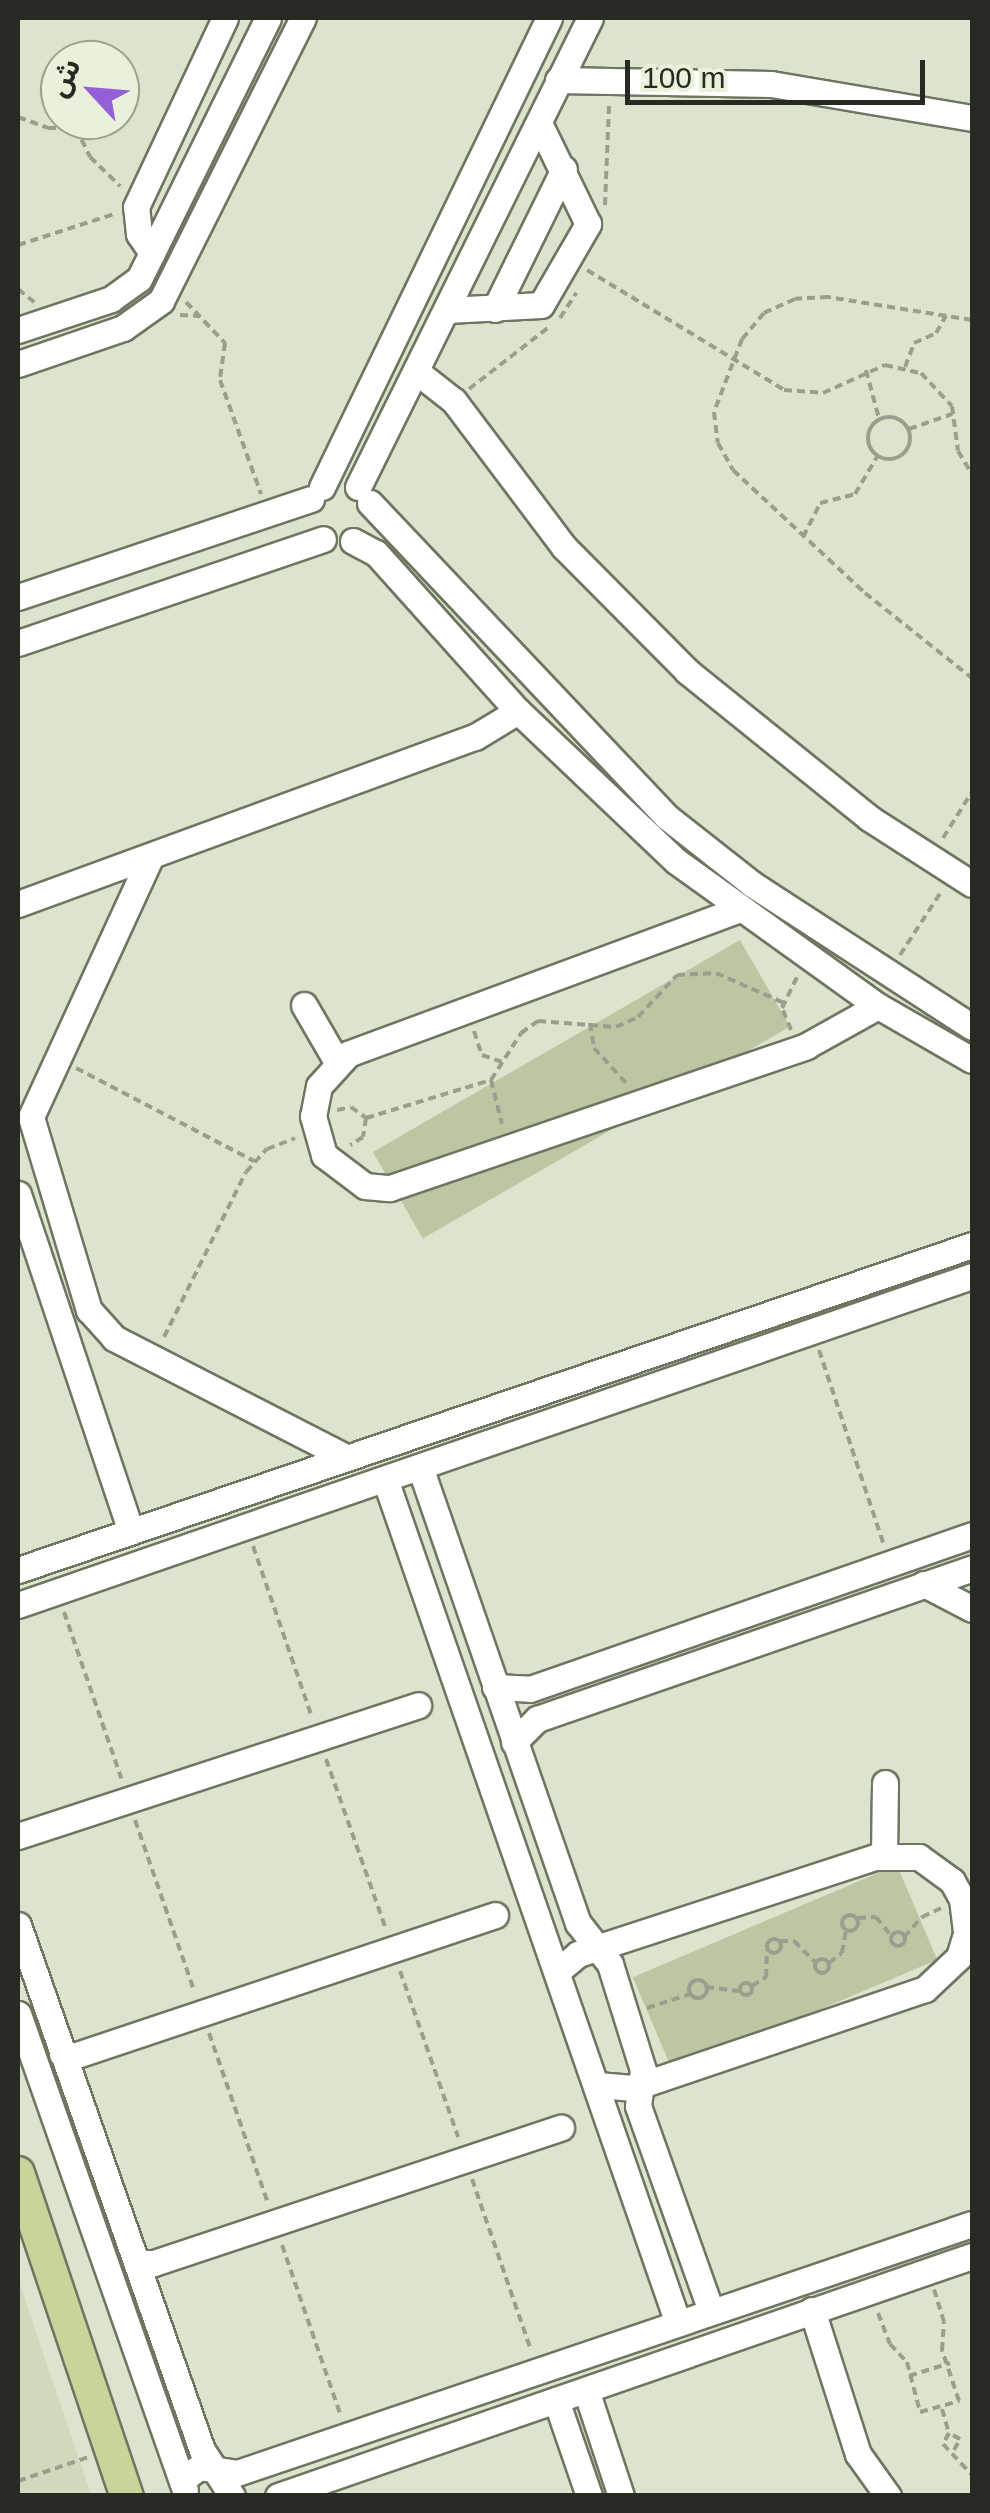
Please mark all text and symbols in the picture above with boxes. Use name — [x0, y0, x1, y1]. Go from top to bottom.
north arrow — [40, 40, 140, 140]
scale bar — [630, 40, 930, 102]
text: ش — [42, 53, 87, 102]
text: 100 m — [642, 61, 725, 94]

